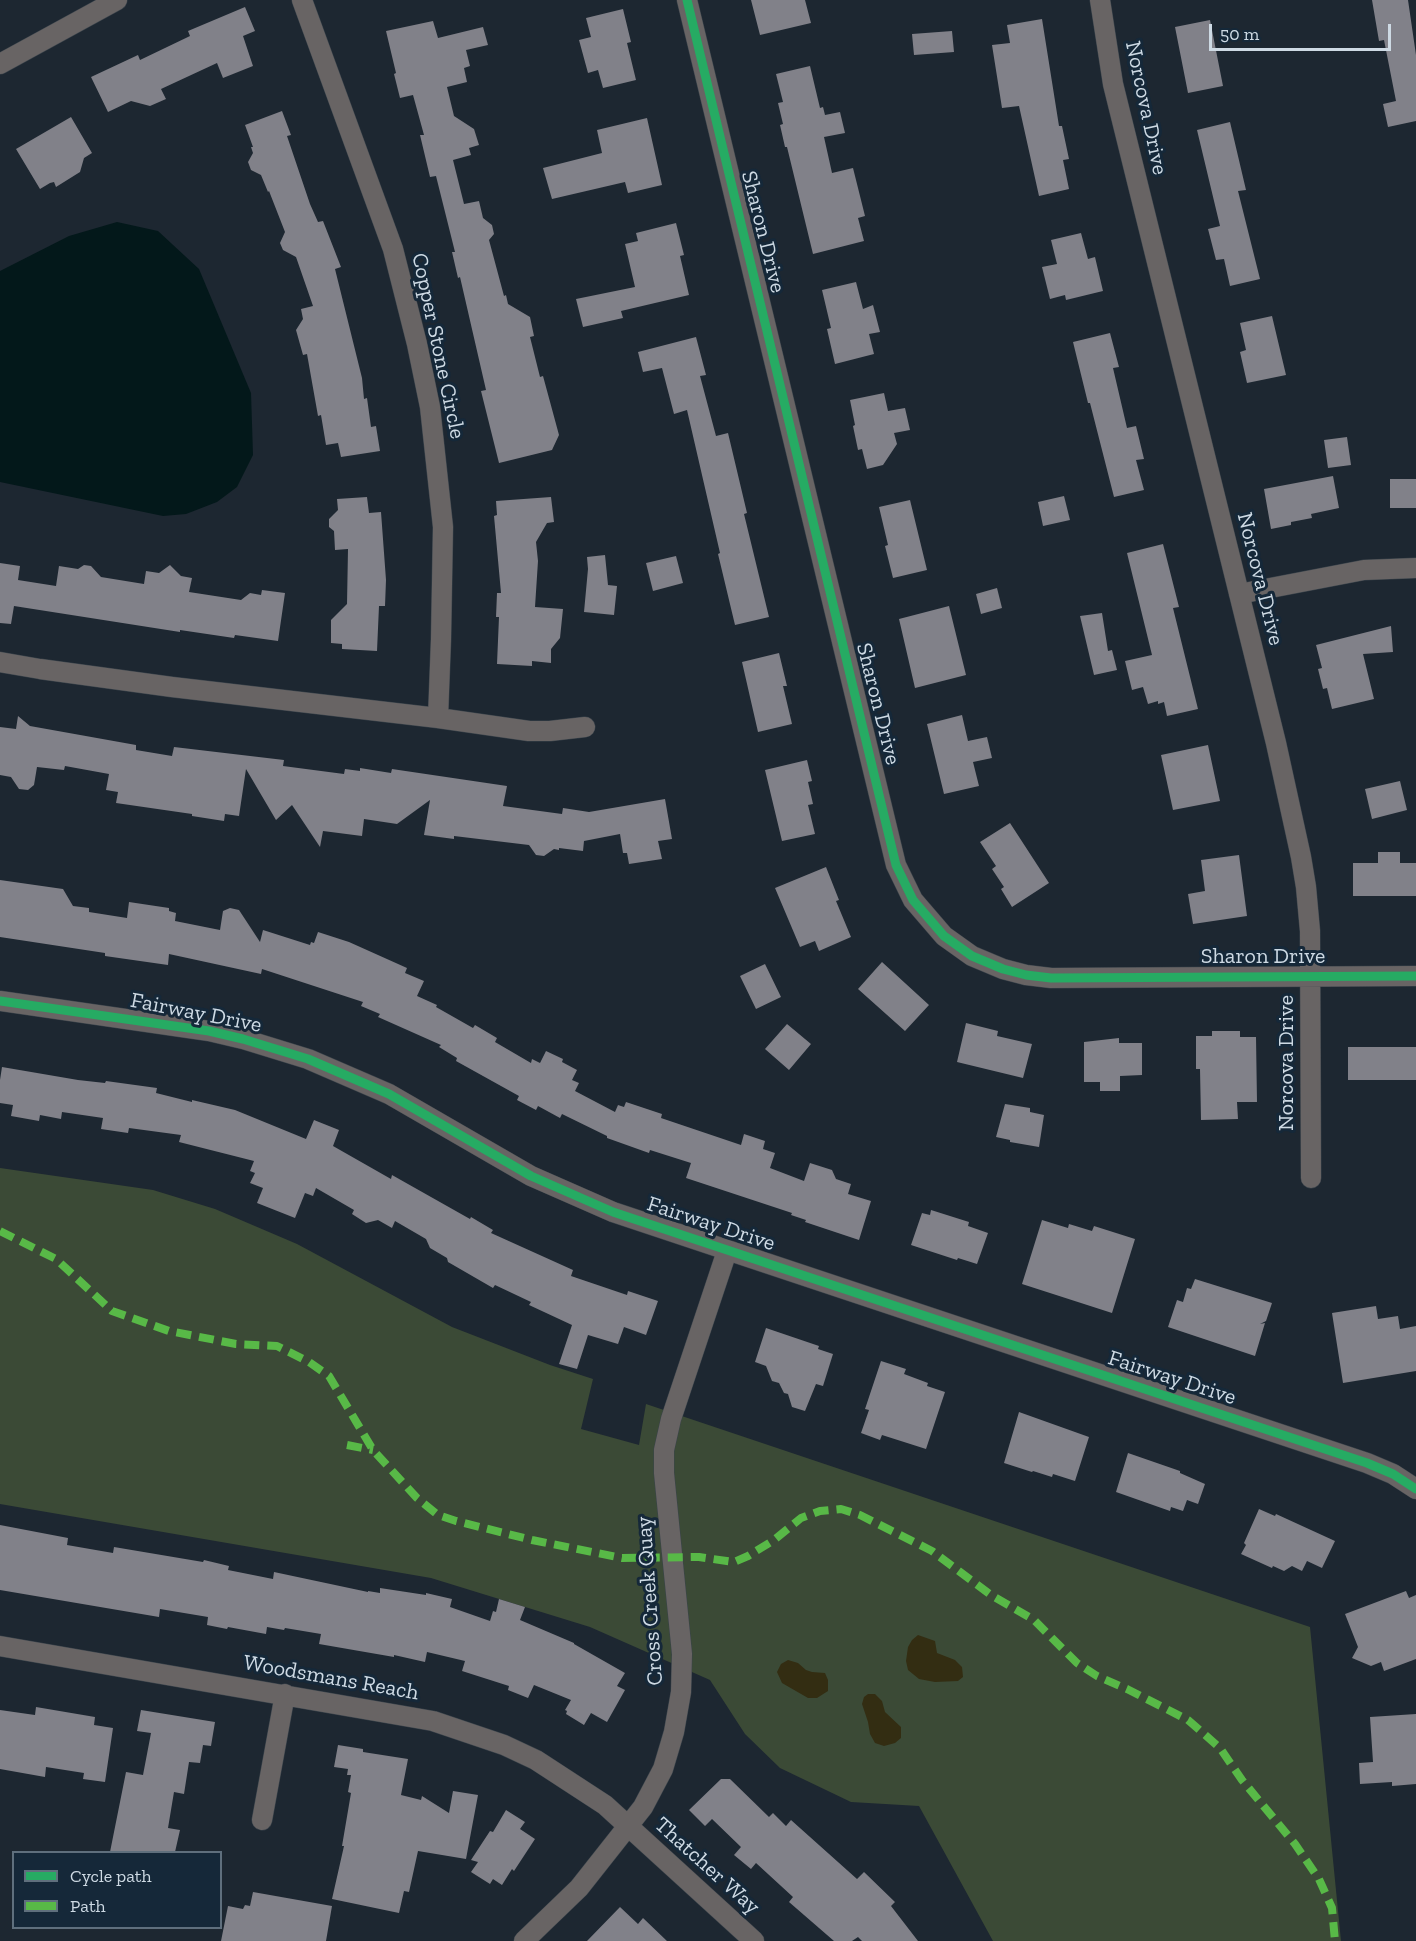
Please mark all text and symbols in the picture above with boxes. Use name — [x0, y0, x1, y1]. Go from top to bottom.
scale bar — [1212, 12, 1394, 50]
text: 50 m — [1220, 23, 1259, 45]
street label: Norcova Drive — [1119, 39, 1173, 177]
street label: Sharon Drive — [735, 168, 791, 296]
street label: Copper Stone Circle — [405, 251, 471, 441]
street label: Norcova Drive — [1231, 510, 1289, 648]
street label: Sharon Drive — [850, 640, 906, 768]
street label: Sharon Drive — [1201, 944, 1325, 970]
street label: Fairway Drive — [128, 987, 264, 1039]
street label: Norcova Drive — [1274, 995, 1300, 1131]
street label: Fairway Drive — [644, 1191, 778, 1257]
street label: Fairway Drive — [1105, 1345, 1239, 1411]
street label: Cross Creek Quay — [631, 1516, 669, 1686]
street label: Woodsmans Reach — [241, 1650, 421, 1706]
street label: Thatcher Way — [649, 1812, 765, 1920]
legend — [12, 1851, 222, 1929]
text: Cycle path — [70, 1865, 152, 1887]
text: Path — [70, 1895, 106, 1917]

